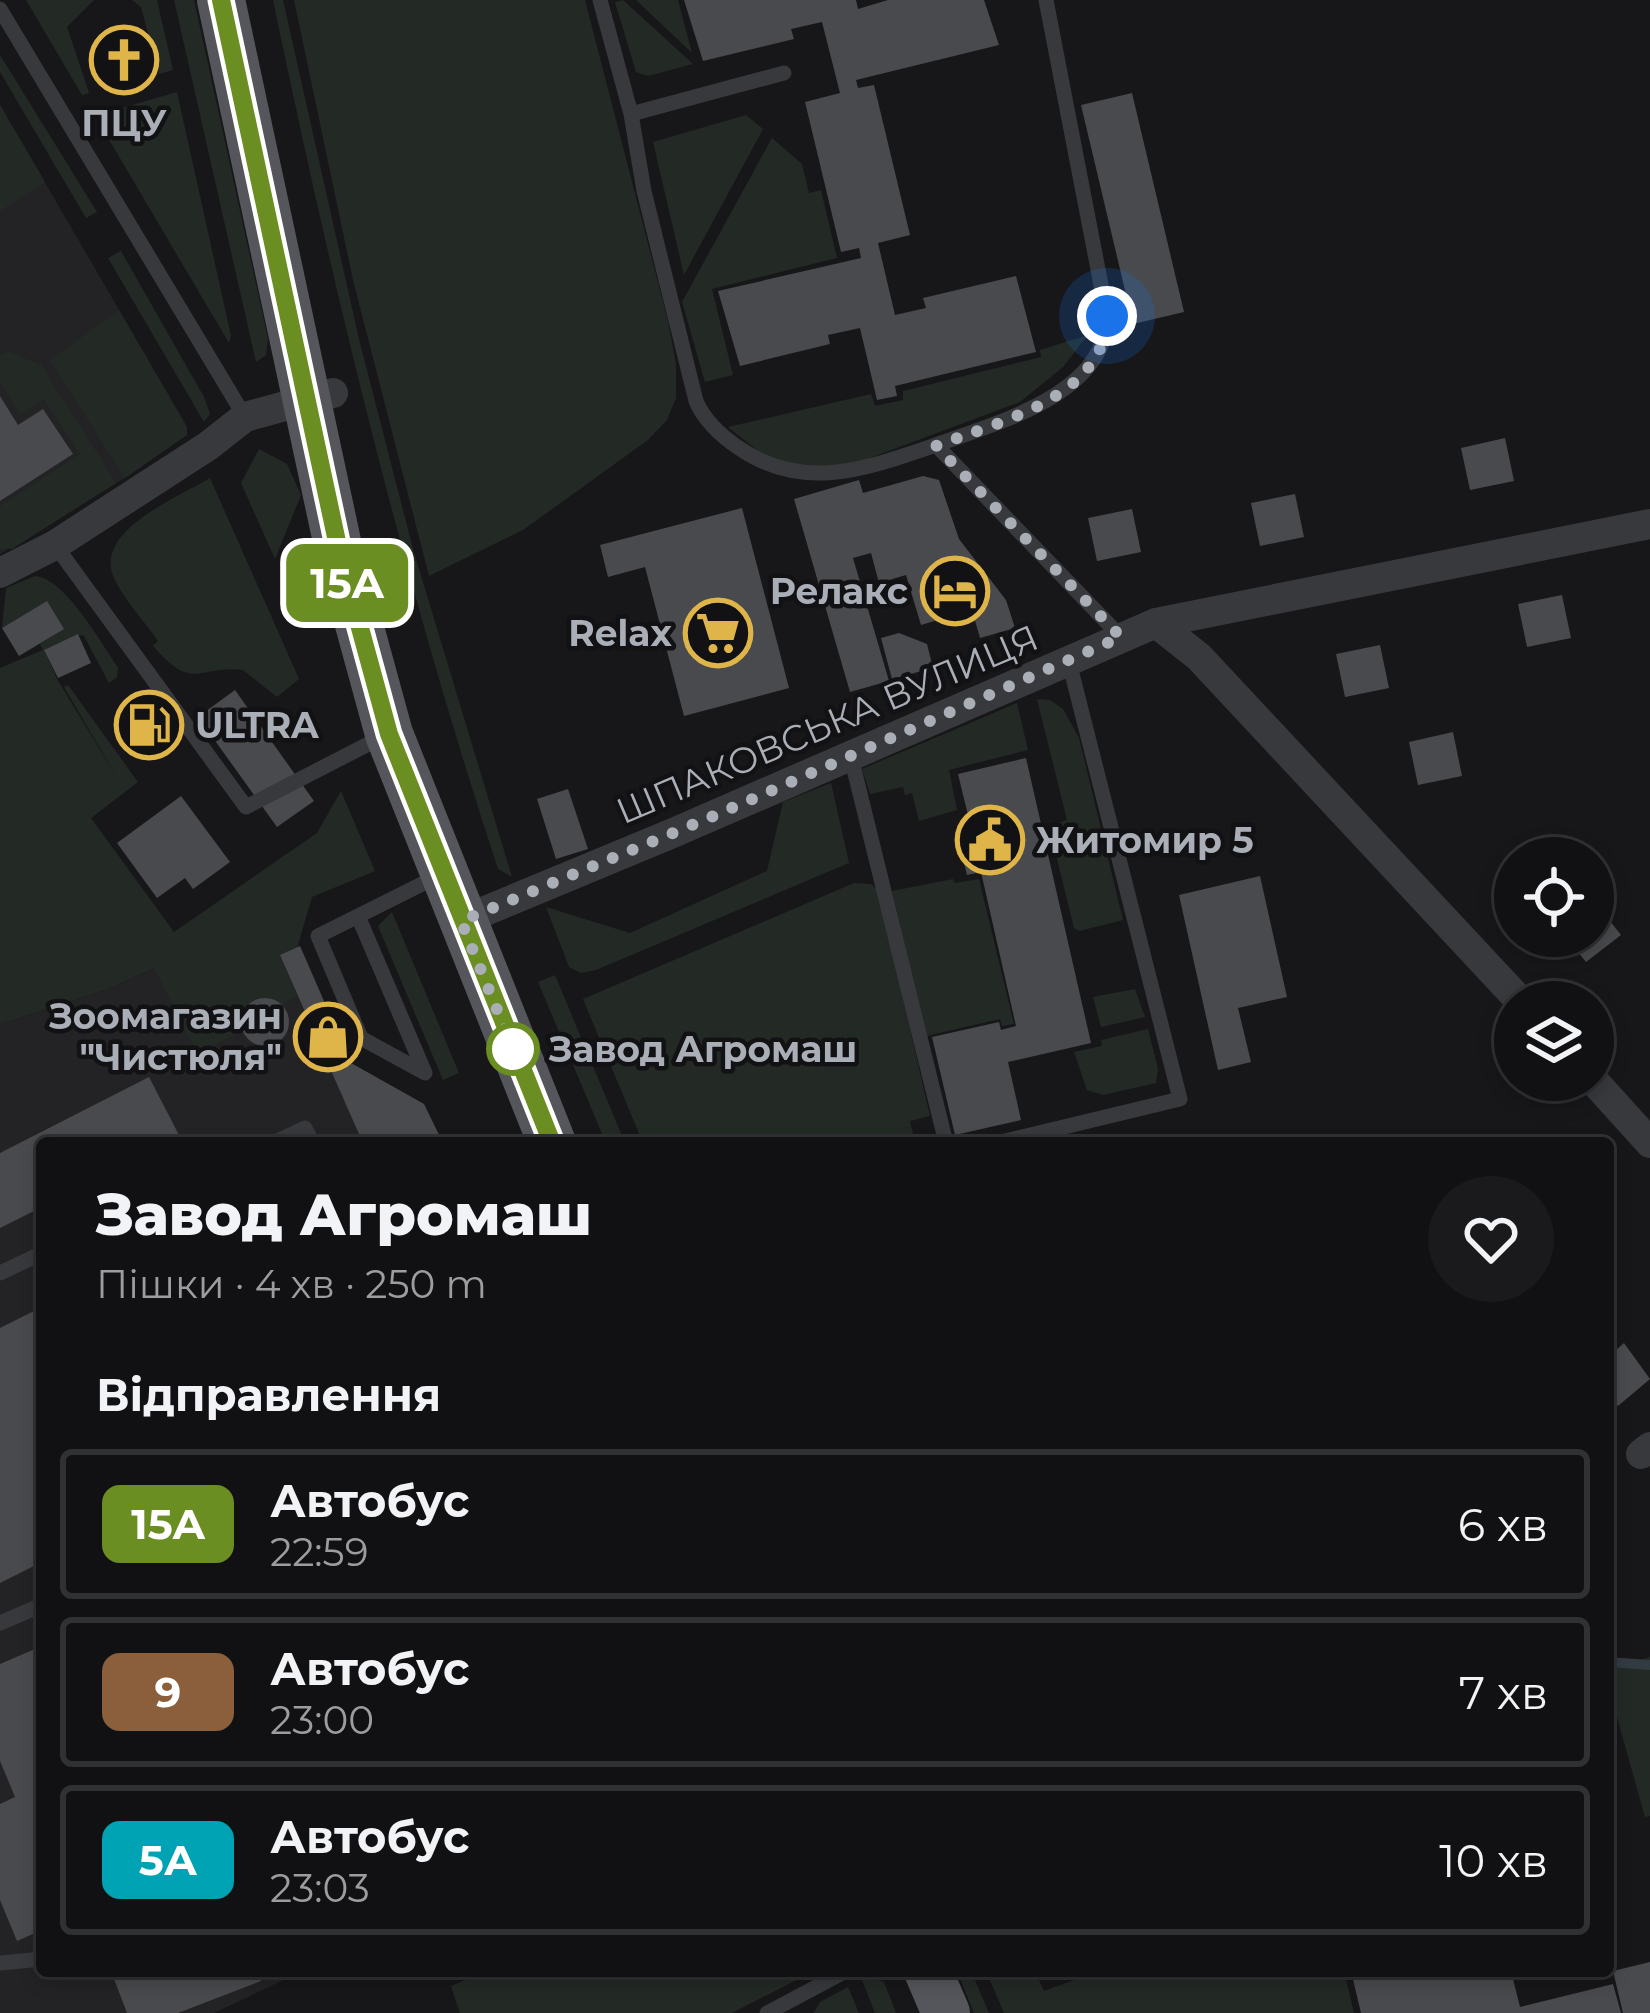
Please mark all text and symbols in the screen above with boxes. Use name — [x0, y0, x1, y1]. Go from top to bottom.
church icon: ПЦУ — [89, 25, 159, 95]
place label: ПЦУ — [81, 101, 167, 145]
your location — [1077, 286, 1137, 346]
line badge: 15A — [278, 544, 416, 622]
hotel icon: Релакс — [920, 556, 990, 626]
text: 15A — [310, 557, 384, 609]
place label: Релакс — [770, 569, 908, 613]
supermarket icon: Relax — [683, 598, 753, 668]
place label: Relax — [568, 611, 673, 655]
street label: ШПАКОВСЬКА ВУЛИЦЯ — [610, 615, 1044, 833]
fuel station icon: ULTRA — [114, 690, 184, 760]
place label: ULTRA — [195, 703, 319, 747]
public building icon: Житомир 5 — [955, 805, 1025, 875]
place label: Житомир 5 — [1036, 818, 1254, 862]
map controls — [1494, 837, 1614, 1101]
button: locate — [1494, 837, 1614, 957]
button: layers — [1494, 981, 1614, 1101]
place label: Зоомагазин "Чистюля" — [48, 994, 282, 1079]
shop icon: Зоомагазин "Чистюля" — [293, 1002, 363, 1072]
marker: Завод Агромаш — [488, 1024, 538, 1074]
place label: Завод Агромаш — [548, 1027, 857, 1071]
button: heart — [1428, 1176, 1554, 1302]
text: Завод Агромаш — [96, 1180, 592, 1249]
text: Пішки · 4 хв · 250 m — [96, 1260, 487, 1308]
text: Відправлення — [96, 1367, 441, 1422]
text: Автобус — [270, 1473, 470, 1528]
text: 6 хв — [1458, 1497, 1548, 1552]
text: 15A — [131, 1498, 205, 1550]
text: 22:59 — [270, 1528, 368, 1576]
text: Автобус — [270, 1641, 470, 1696]
text: 7 хв — [1459, 1665, 1548, 1720]
text: 9 — [155, 1666, 181, 1718]
text: 23:00 — [270, 1696, 374, 1744]
text: Автобус — [270, 1809, 470, 1864]
text: 10 хв — [1439, 1833, 1548, 1888]
text: 5А — [139, 1834, 197, 1886]
text: 23:03 — [270, 1864, 370, 1912]

